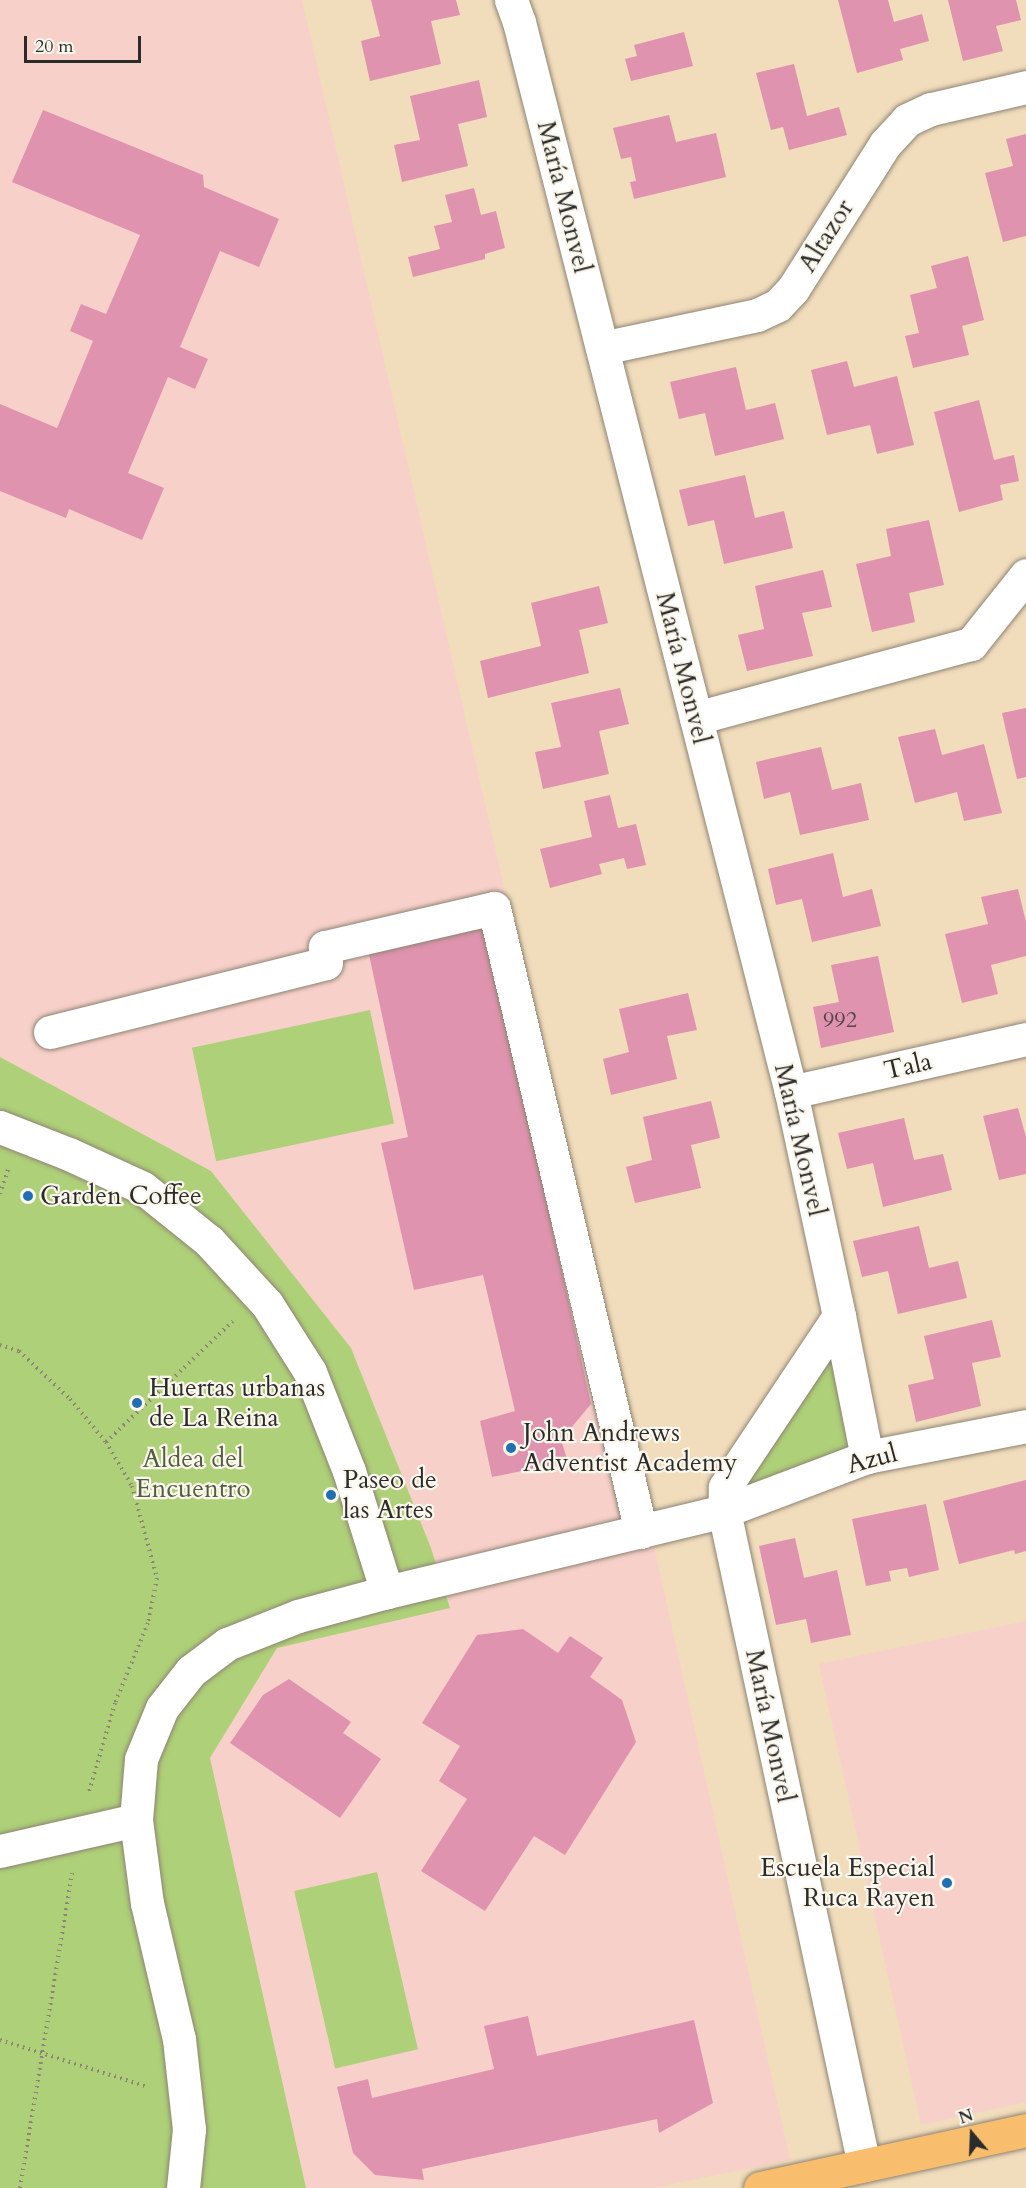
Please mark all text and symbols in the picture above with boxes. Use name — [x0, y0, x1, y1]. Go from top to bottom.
scale bar — [27, 24, 144, 62]
text: 20 m — [35, 34, 74, 59]
street label: María Monvel — [530, 118, 598, 276]
street label: Altazor — [792, 194, 860, 278]
street label: María Monvel — [649, 589, 717, 747]
house number: 992 — [823, 1008, 857, 1034]
street label: Tala — [881, 1045, 935, 1087]
street label: María Monvel — [767, 1061, 833, 1219]
place label: Garden Coffee — [40, 1180, 202, 1212]
marker: Garden Coffee — [21, 1189, 35, 1203]
place label: Huertas urbanas de La Reina — [149, 1372, 325, 1434]
marker: Huertas urbanas de La Reina — [130, 1396, 144, 1410]
place label: John Andrews Adventist Academy — [523, 1417, 737, 1478]
street label: Azul — [843, 1437, 901, 1481]
marker: John Andrews Adventist Academy — [504, 1441, 518, 1455]
park label: Aldea del Encuentro — [135, 1443, 251, 1504]
place label: Paseo de las Artes — [343, 1464, 437, 1526]
marker: Paseo de las Artes — [324, 1488, 338, 1502]
street label: María Monvel — [739, 1647, 801, 1805]
place label: Escuela Especial Ruca Rayen — [760, 1852, 935, 1913]
marker: Escuela Especial Ruca Rayen — [940, 1876, 954, 1890]
north arrow — [942, 2104, 1002, 2164]
text: N — [956, 2104, 976, 2130]

